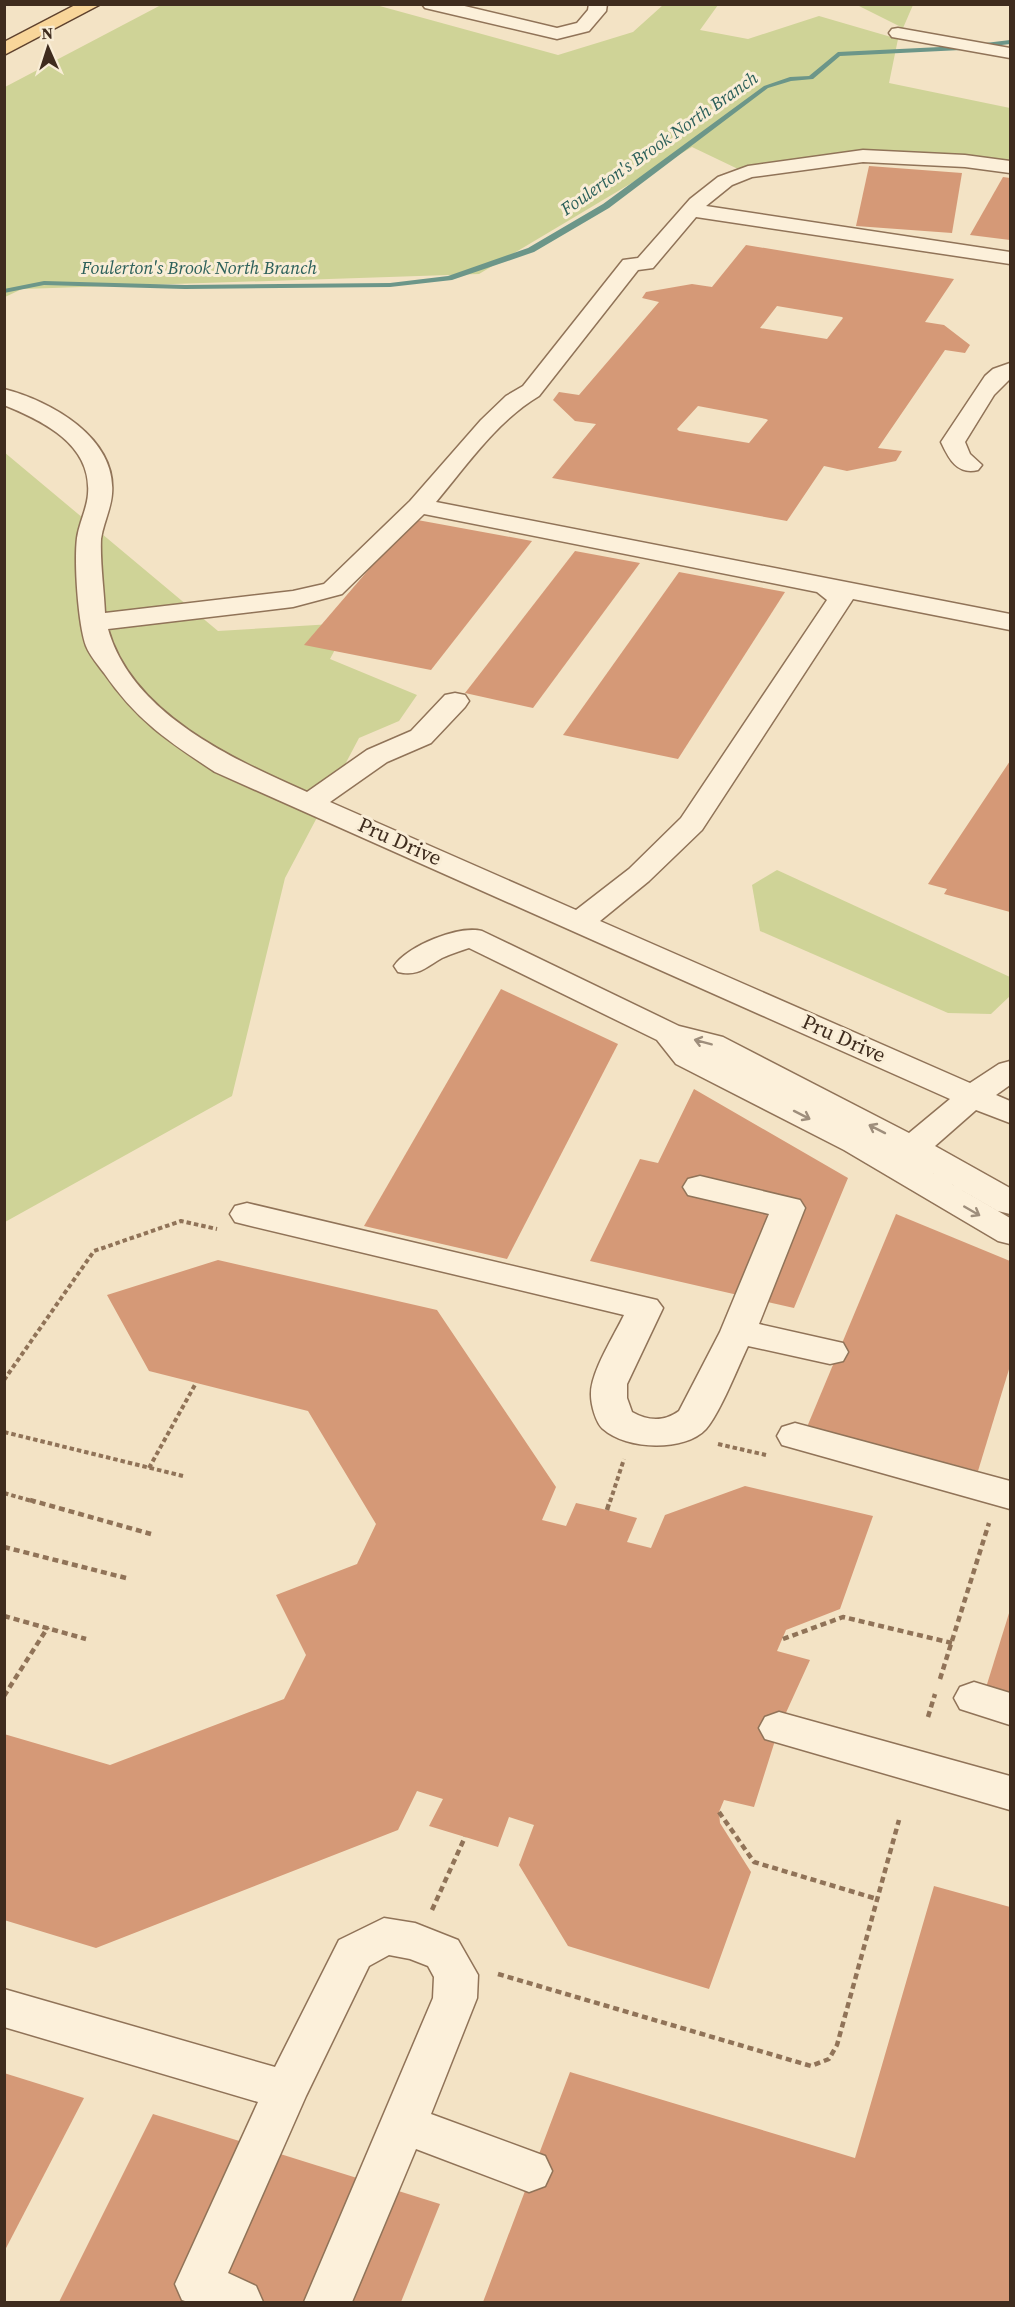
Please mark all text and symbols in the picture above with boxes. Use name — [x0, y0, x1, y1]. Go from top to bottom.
north arrow — [18, 18, 78, 78]
text: N — [41, 22, 54, 44]
water label: Foulerton's Brook North Branch — [554, 65, 763, 221]
water label: Foulerton's Brook North Branch — [80, 255, 317, 280]
street label: Pru Drive — [354, 810, 446, 872]
street label: Pru Drive — [798, 1007, 890, 1069]
one-way arrow — [694, 1035, 713, 1047]
one-way arrow — [793, 1109, 810, 1121]
one-way arrow — [869, 1123, 887, 1134]
one-way arrow — [963, 1205, 980, 1217]

